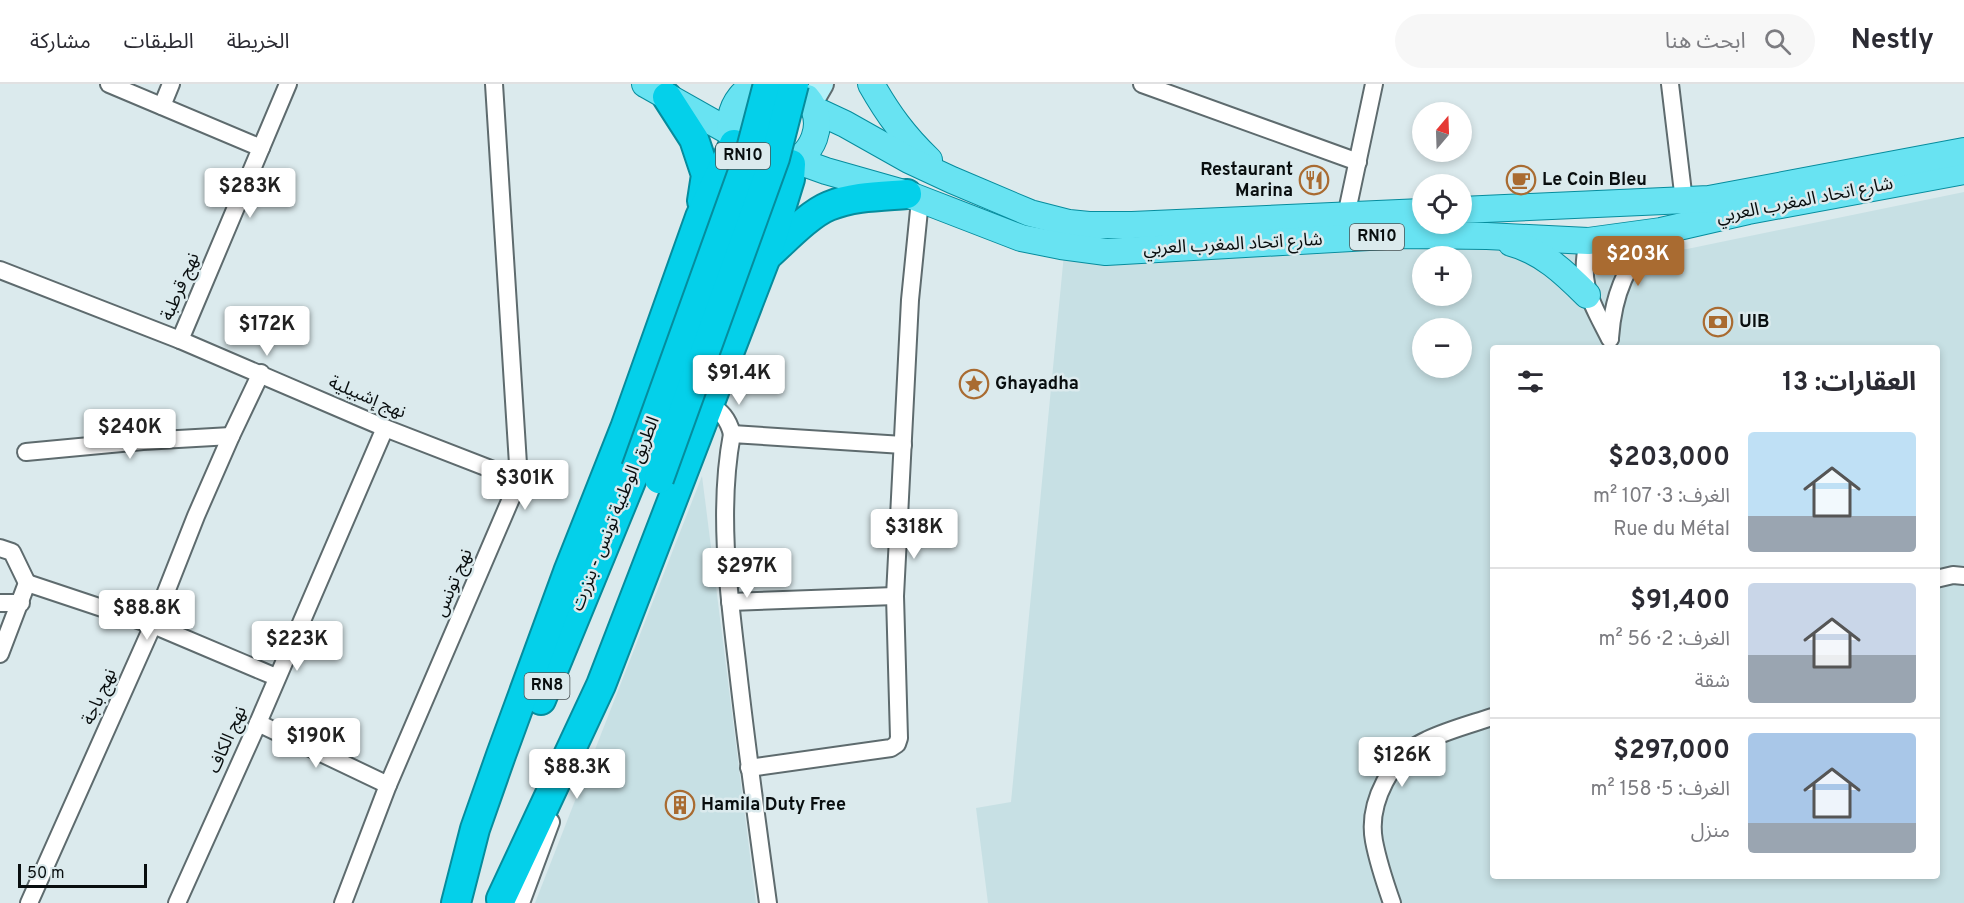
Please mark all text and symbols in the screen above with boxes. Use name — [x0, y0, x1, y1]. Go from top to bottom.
search box — [1395, 14, 1815, 68]
text: Nestly — [1851, 23, 1934, 59]
icon: search — [1761, 25, 1794, 58]
text: مشاركة — [30, 29, 91, 56]
text: الطبقات — [124, 29, 194, 56]
text: الخريطة — [227, 29, 290, 56]
text: ابحث هنا — [1665, 29, 1746, 56]
north arrow — [1412, 102, 1472, 162]
map controls — [1412, 102, 1472, 378]
road number: RN10 — [716, 143, 770, 169]
place label: Restaurant Marina — [1200, 159, 1293, 203]
restaurant icon: Restaurant Marina — [1298, 164, 1330, 196]
cafe icon: Le Coin Bleu — [1505, 164, 1537, 196]
pin: $283K — [208, 168, 292, 219]
place label: Le Coin Bleu — [1542, 169, 1647, 192]
street label: شارع اتحاد المغرب العربي — [1715, 173, 1895, 230]
text: $283K — [219, 174, 281, 200]
button: locate — [1412, 174, 1472, 234]
road number: RN10 — [1350, 224, 1404, 250]
street label: شارع اتحاد المغرب العربي — [1143, 229, 1323, 262]
pin: $203K — [1596, 236, 1680, 287]
text: $203K — [1606, 242, 1670, 268]
button: + — [1412, 246, 1472, 306]
street label: نهج قرطبة — [156, 250, 206, 324]
pin: $172K — [225, 306, 309, 357]
bank icon: UIB — [1702, 306, 1734, 338]
place label: UIB — [1739, 311, 1770, 334]
text: $172K — [239, 312, 295, 338]
button: − — [1412, 318, 1472, 378]
pin: $91.4K — [690, 355, 788, 406]
text: $91.4K — [707, 361, 771, 387]
icon: filters — [1514, 365, 1547, 398]
text: العقارات: 13 — [1782, 367, 1916, 400]
place icon: Ghayadha — [958, 368, 990, 400]
street label: نهج إشبيلية — [325, 371, 409, 425]
place label: Ghayadha — [995, 373, 1079, 396]
pin: $240K — [88, 409, 172, 460]
street label: الطريق الوطنية تونس - بنزرت — [566, 413, 666, 615]
text: $240K — [98, 415, 162, 441]
text: $203,000 — [1608, 442, 1730, 475]
icon: home — [1796, 456, 1868, 528]
pin: $301K — [483, 460, 567, 511]
text: $301K — [495, 466, 555, 492]
text: الغرف: 3 · 107 m² — [1593, 484, 1730, 510]
pin: $318K — [872, 509, 956, 560]
text: $318K — [885, 515, 943, 541]
text: Rue du Métal — [1613, 517, 1730, 543]
street label: نهج تونس — [429, 546, 479, 620]
pin: $297K — [705, 548, 789, 599]
text: $297K — [716, 554, 778, 580]
text: $91,400 — [1630, 585, 1730, 618]
pin: $88.8K — [98, 590, 196, 641]
text: $88.8K — [113, 596, 181, 622]
icon: home — [1796, 607, 1868, 679]
pin: $223K — [255, 621, 339, 672]
text: $223K — [266, 627, 328, 653]
text: الغرف: 2 · 56 m² — [1599, 627, 1730, 653]
street label: نهج باجة — [77, 665, 123, 729]
text: شقة — [1695, 669, 1730, 695]
road number: RN8 — [524, 673, 570, 699]
street label: نهج الكاف — [203, 703, 253, 777]
pin: $190K — [274, 718, 358, 769]
text: $190K — [286, 724, 346, 750]
text: $297,000 — [1613, 735, 1730, 768]
pin: $126K — [1360, 737, 1444, 788]
text: $126K — [1373, 743, 1431, 769]
pin: $88.3K — [528, 749, 626, 800]
text: $88.3K — [543, 755, 611, 781]
icon: home — [1796, 757, 1868, 829]
text: الغرف: 5 · 158 m² — [1591, 777, 1730, 803]
building icon: Hamila Duty Free — [664, 789, 696, 821]
place label: Hamila Duty Free — [701, 794, 846, 817]
text: منزل — [1691, 819, 1730, 845]
scale bar — [18, 861, 147, 888]
text: 50 m — [27, 864, 65, 884]

